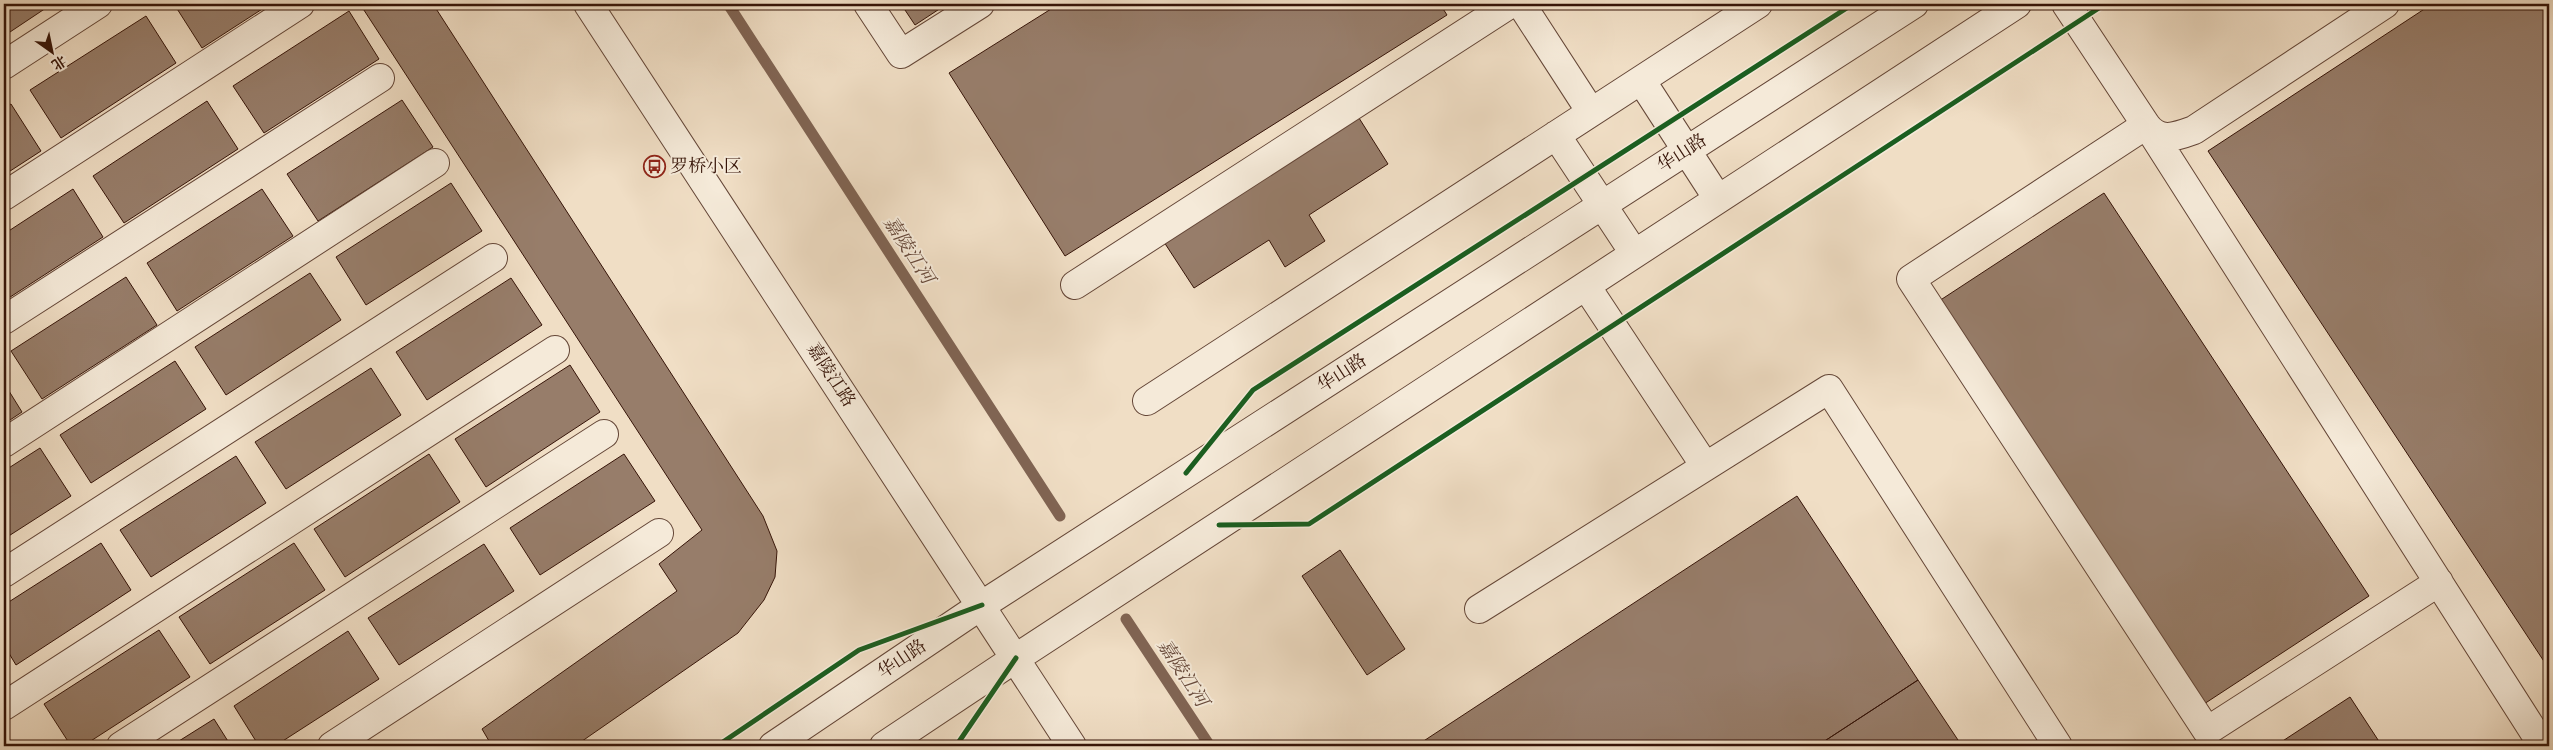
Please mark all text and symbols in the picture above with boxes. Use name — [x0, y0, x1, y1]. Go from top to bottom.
north arrow — [28, 28, 78, 78]
text: 北 — [48, 51, 70, 74]
street label: 华山路 — [1653, 128, 1711, 178]
bus stop icon: 罗桥小区 — [642, 154, 666, 178]
place label: 罗桥小区 — [670, 154, 742, 179]
water label: 嘉陵江河 — [877, 211, 942, 291]
street label: 嘉陵江路 — [801, 338, 861, 412]
street label: 华山路 — [1313, 348, 1371, 398]
street label: 华山路 — [873, 634, 931, 684]
water label: 嘉陵江河 — [1151, 634, 1216, 714]

